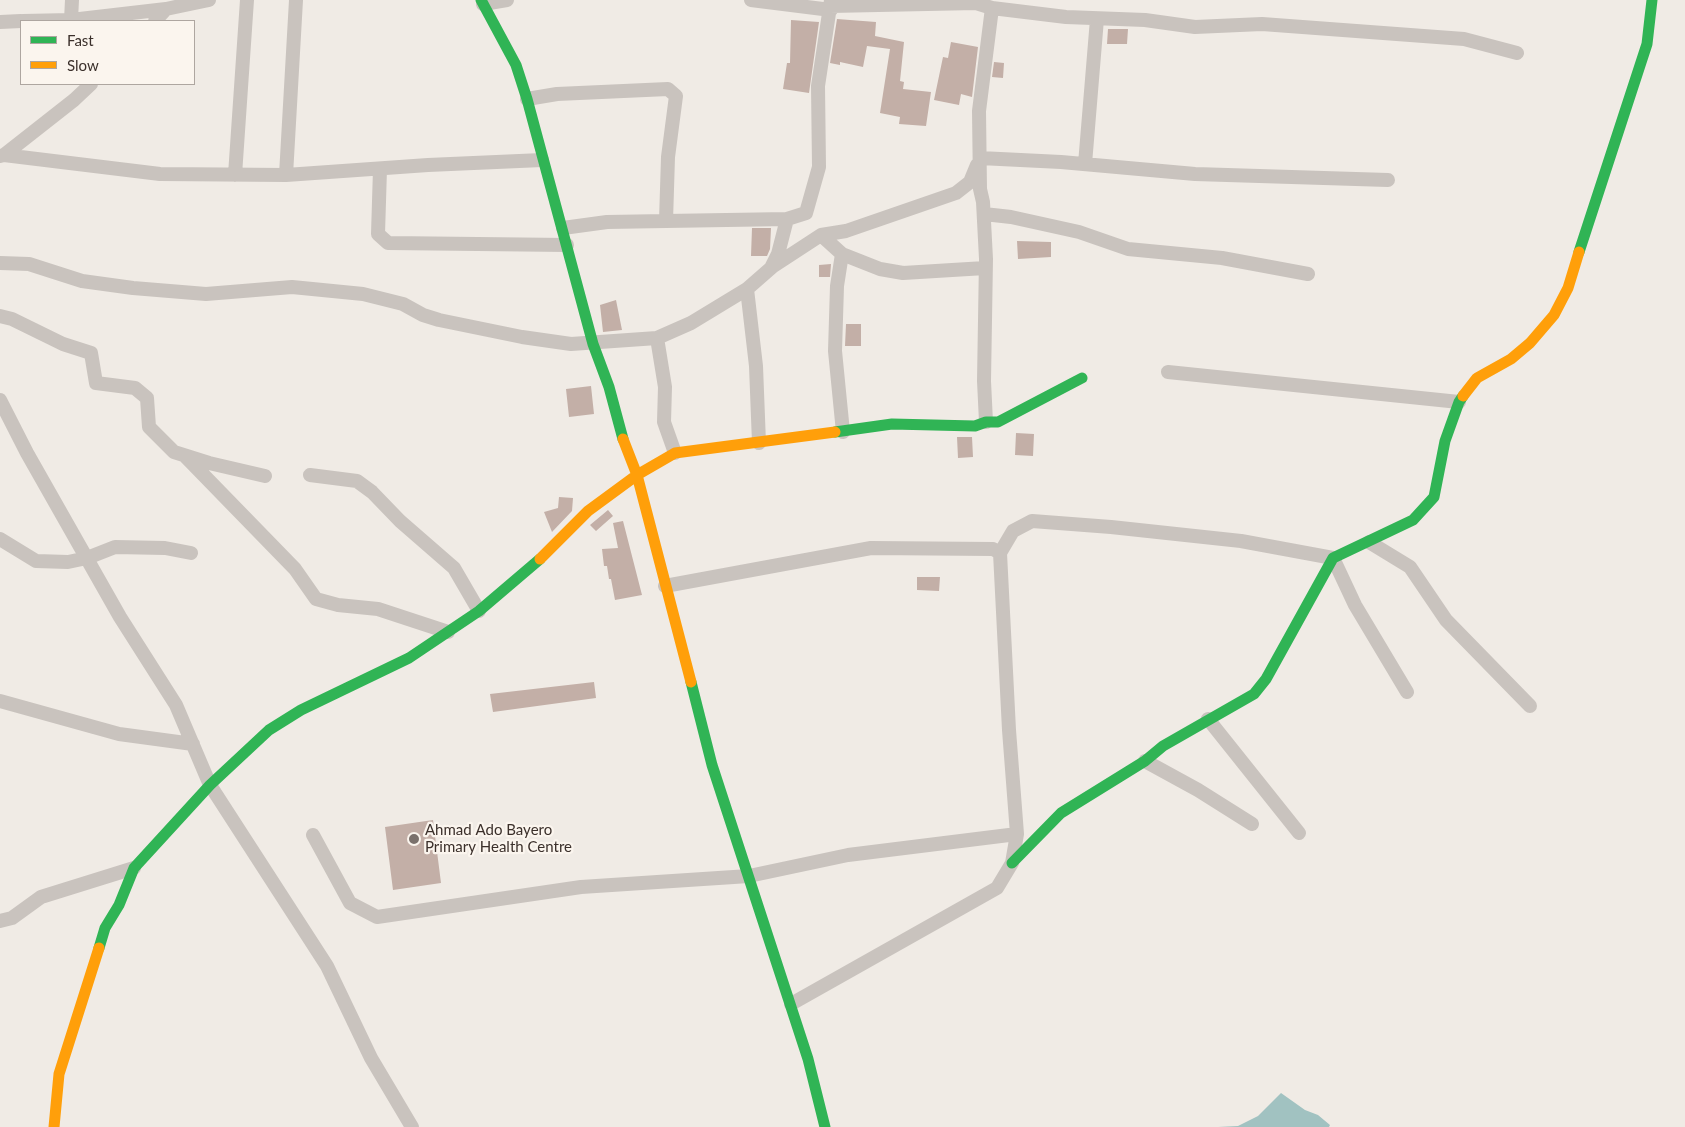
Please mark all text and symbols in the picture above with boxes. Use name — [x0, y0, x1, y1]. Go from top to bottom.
legend — [20, 20, 195, 85]
text: Fast — [67, 31, 94, 49]
text: Slow — [67, 56, 99, 74]
place label: Ahmad Ado Bayero Primary Health Centre — [425, 821, 572, 856]
marker: Ahmad Ado Bayero Primary Health Centre — [407, 832, 421, 846]

